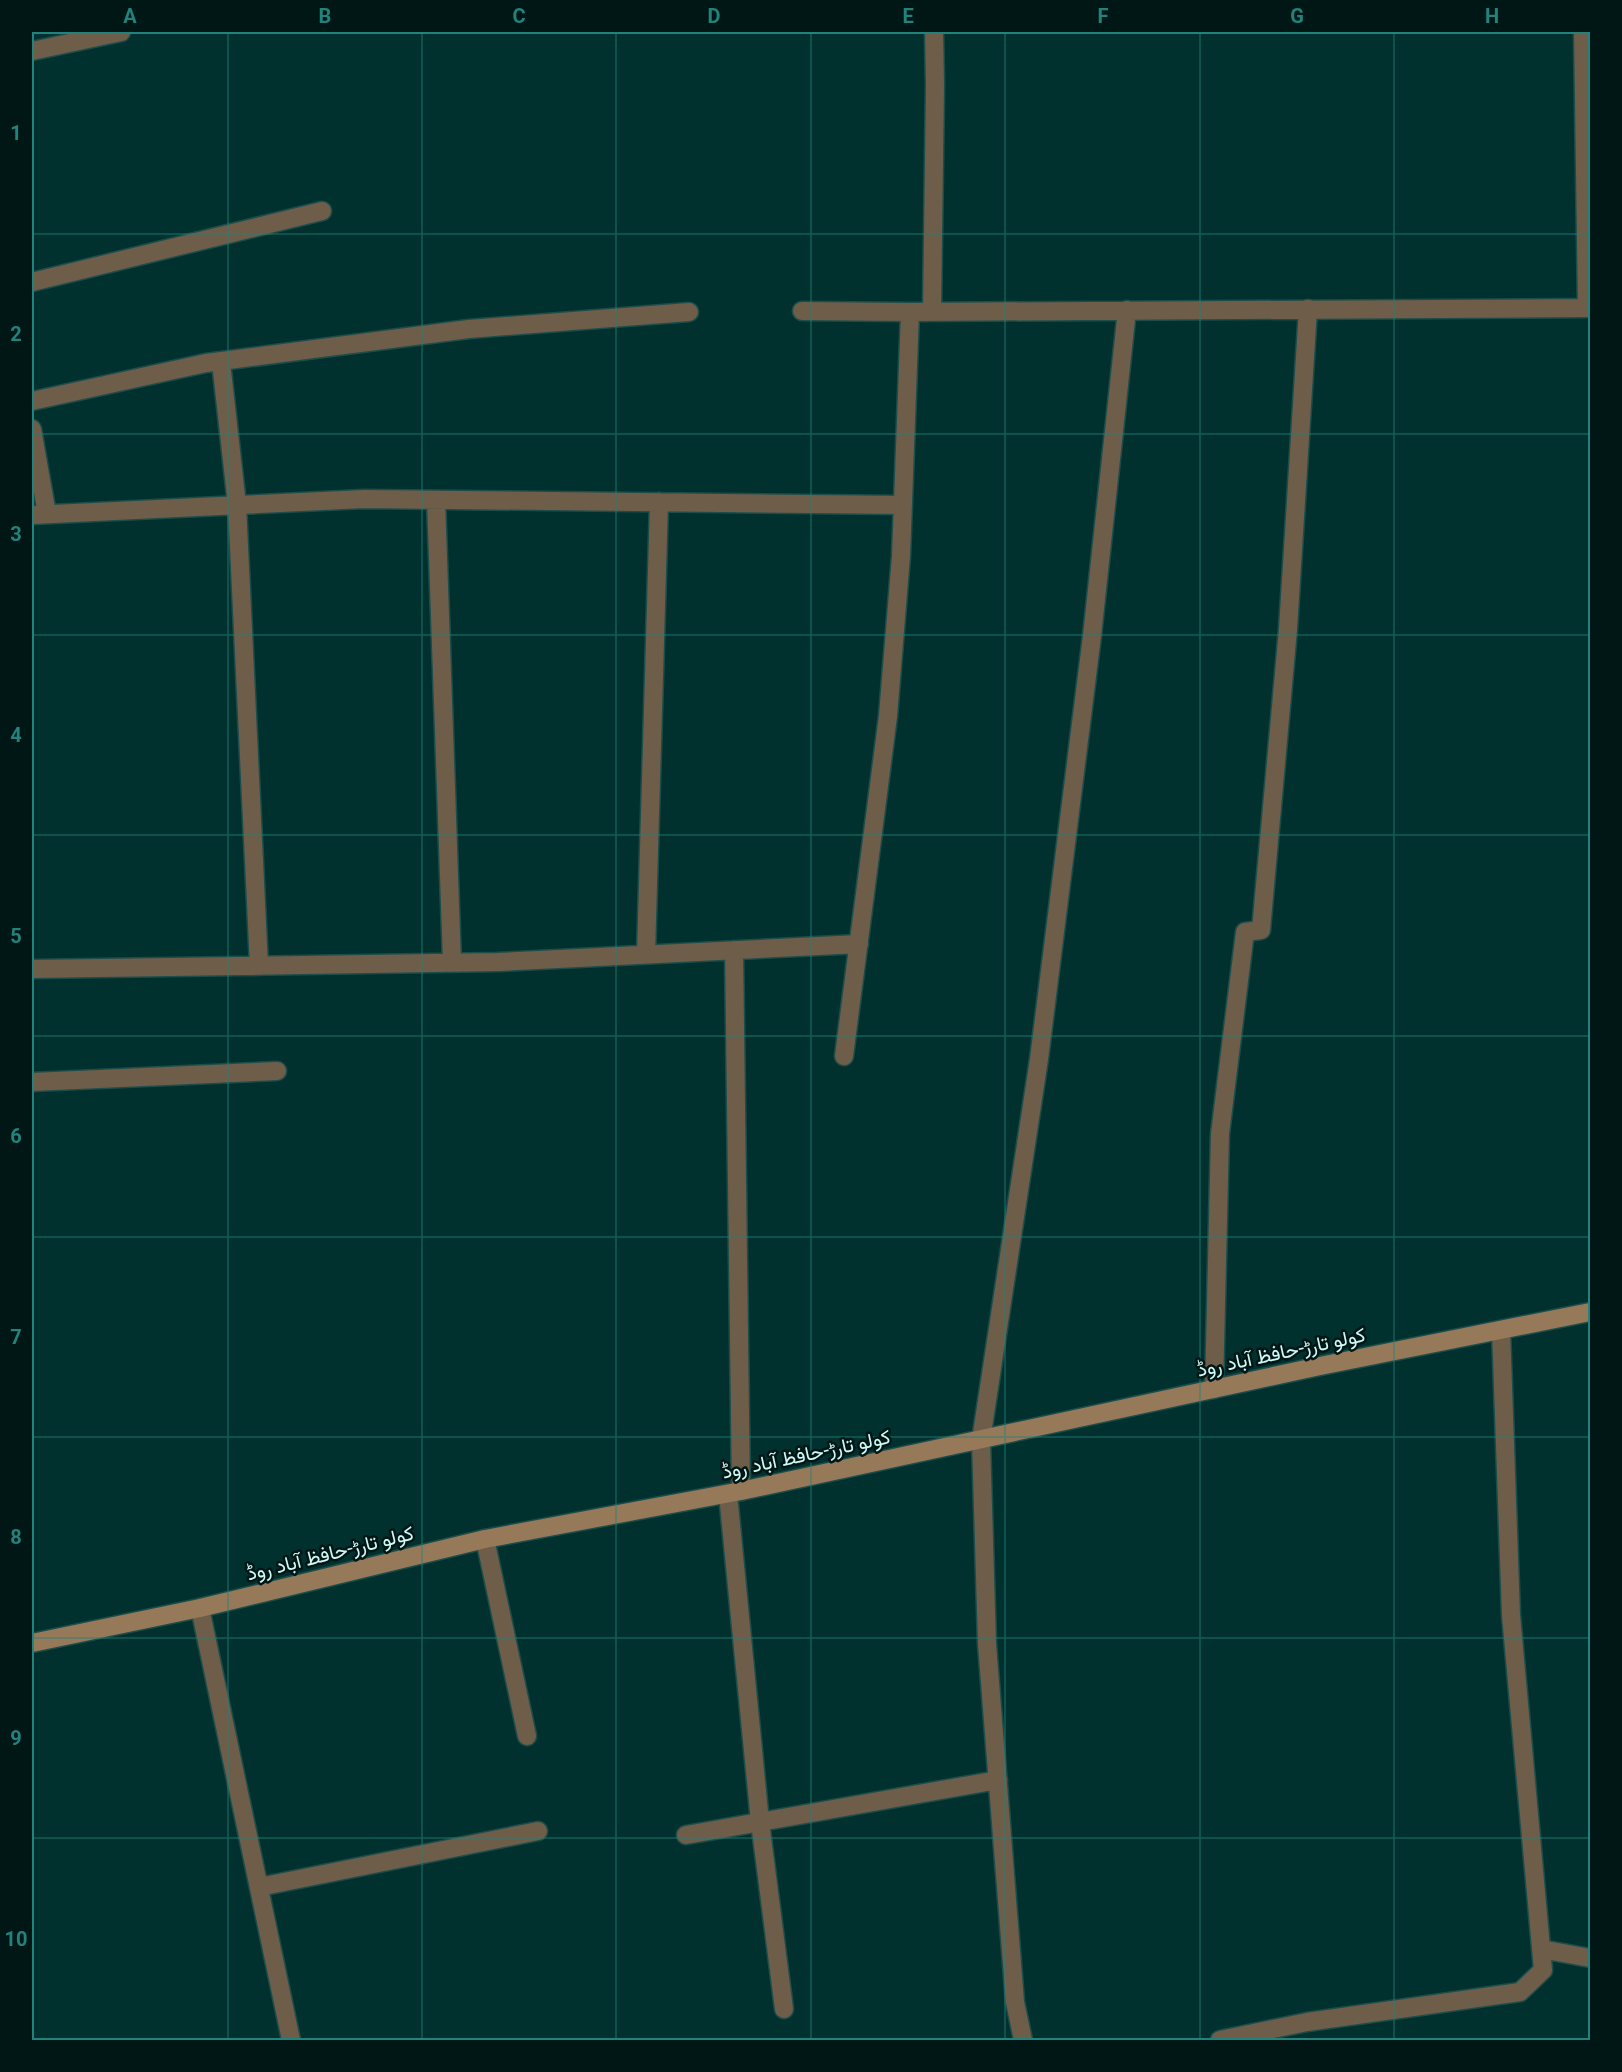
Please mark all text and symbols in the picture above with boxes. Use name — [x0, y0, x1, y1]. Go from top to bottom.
text: A — [123, 4, 137, 28]
text: B — [319, 4, 331, 28]
text: C — [512, 4, 526, 28]
text: D — [708, 4, 721, 28]
text: E — [902, 4, 914, 28]
text: F — [1098, 4, 1109, 28]
text: G — [1290, 4, 1304, 28]
text: H — [1485, 4, 1499, 28]
text: 1 — [10, 121, 22, 145]
text: 2 — [10, 322, 22, 346]
text: 3 — [10, 522, 22, 546]
text: 4 — [10, 723, 22, 747]
text: 5 — [10, 924, 22, 948]
text: 6 — [10, 1124, 22, 1148]
street label: کولو تارڑ-حافظ آباد روڈ — [1195, 1322, 1368, 1383]
text: 7 — [10, 1325, 22, 1349]
street label: کولو تارڑ-حافظ آباد روڈ — [720, 1424, 893, 1485]
street label: کولو تارڑ-حافظ آباد روڈ — [244, 1521, 416, 1586]
text: 8 — [10, 1525, 22, 1549]
text: 9 — [10, 1726, 22, 1750]
text: 10 — [5, 1927, 27, 1951]

